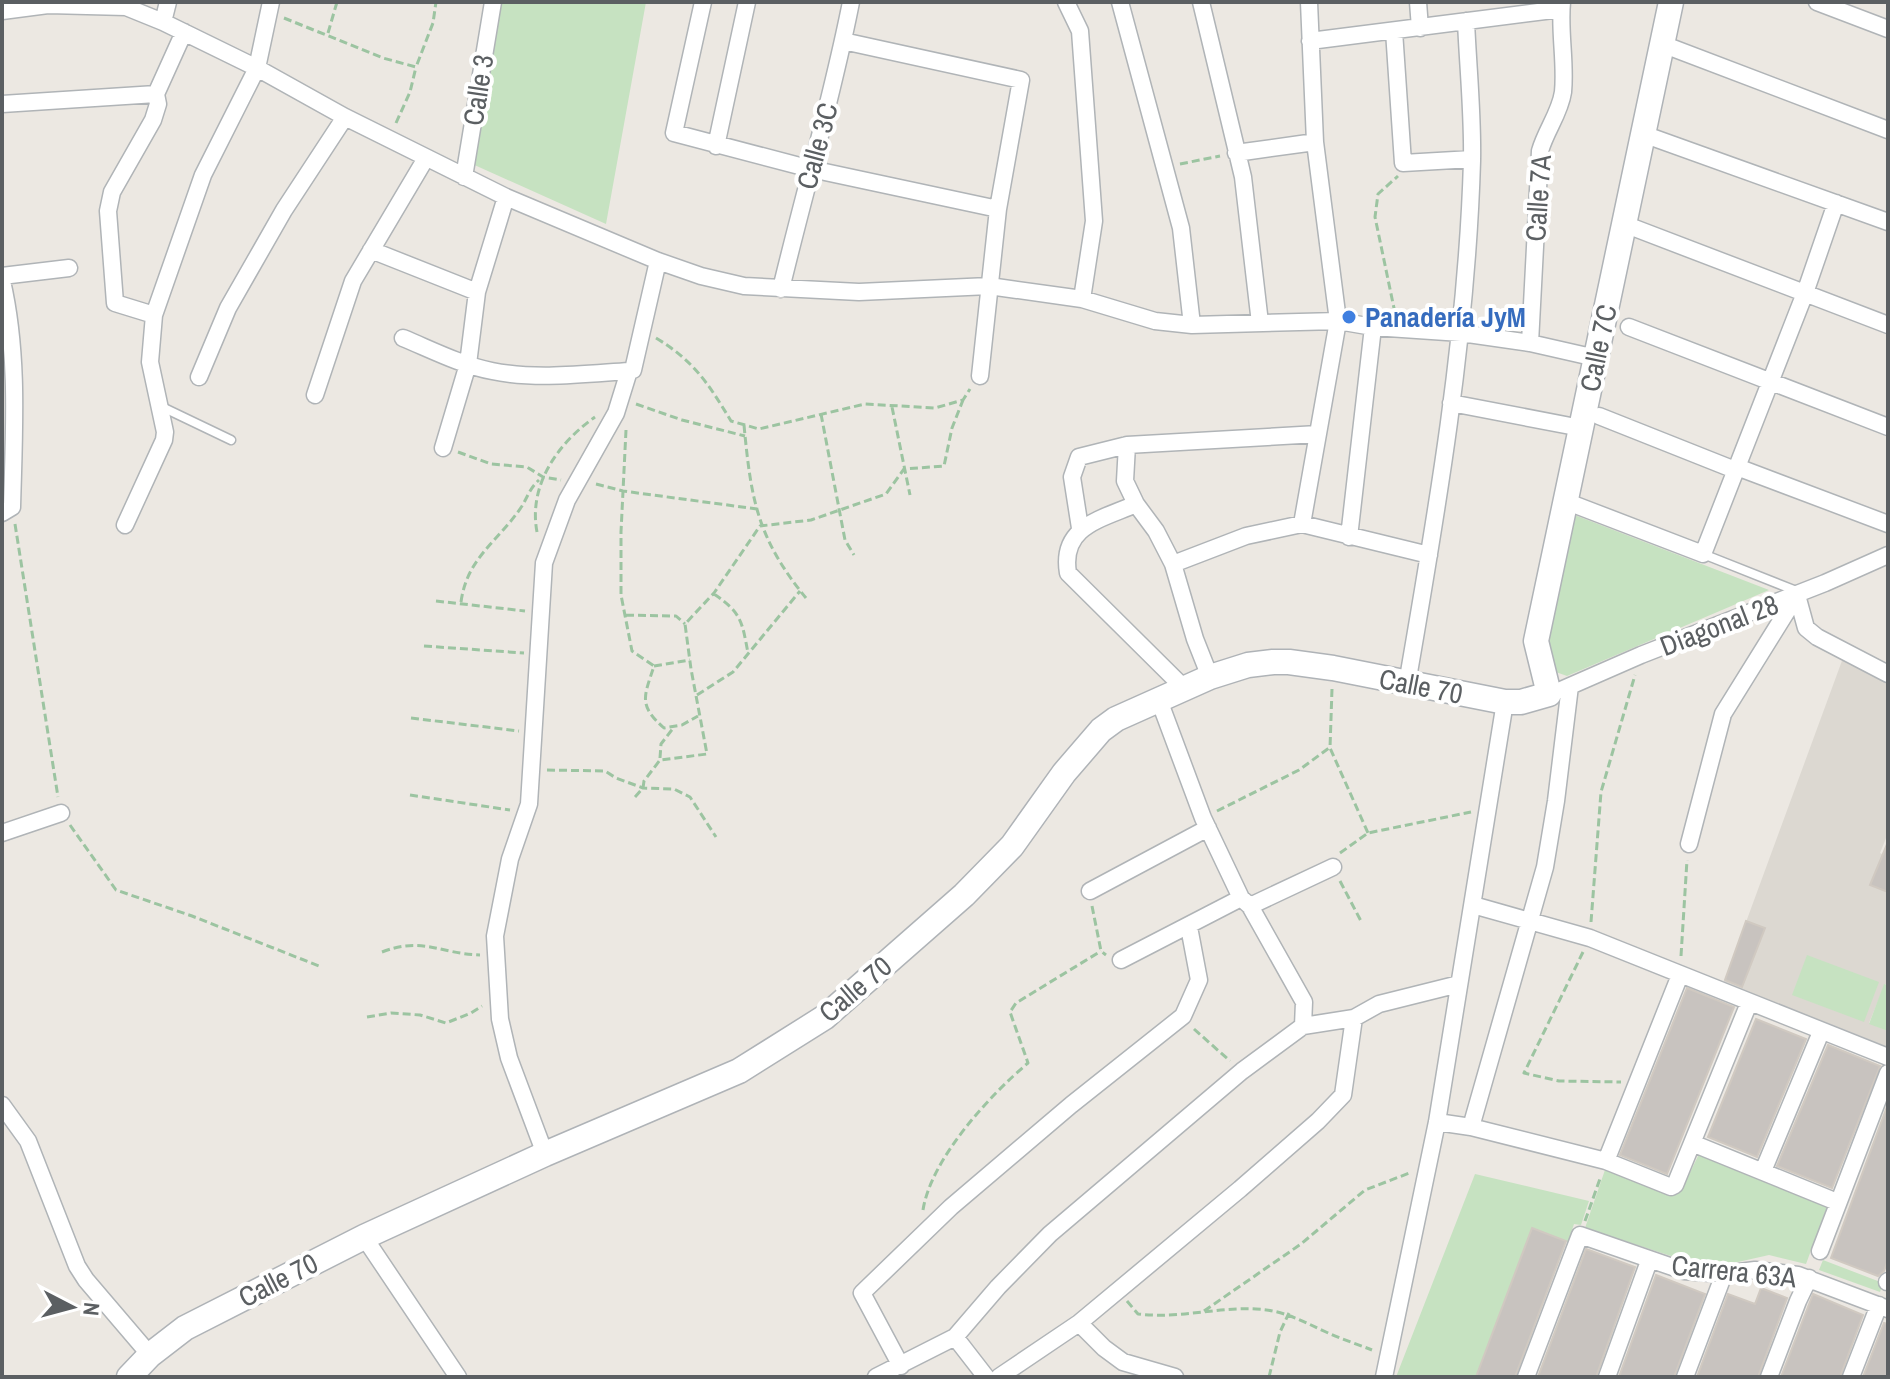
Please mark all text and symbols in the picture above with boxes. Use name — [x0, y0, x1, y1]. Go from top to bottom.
street label: Calle 3 — [454, 52, 502, 128]
street label: Calle 3C — [787, 99, 847, 193]
street label: Calle 7A — [1516, 153, 1560, 243]
place label: Panadería JyM — [1365, 298, 1526, 336]
street label: Calle 7C — [1570, 301, 1626, 395]
marker: Panadería JyM — [1340, 308, 1358, 326]
street label: Diagonal 28 — [1654, 585, 1784, 665]
street label: Calle 70 — [1376, 659, 1466, 713]
street label: Calle 70 — [811, 947, 899, 1031]
street label: Calle 70 — [232, 1244, 324, 1316]
street label: Carrera 63A — [1670, 1246, 1799, 1297]
north arrow — [32, 1267, 112, 1347]
text: N — [76, 1301, 107, 1317]

